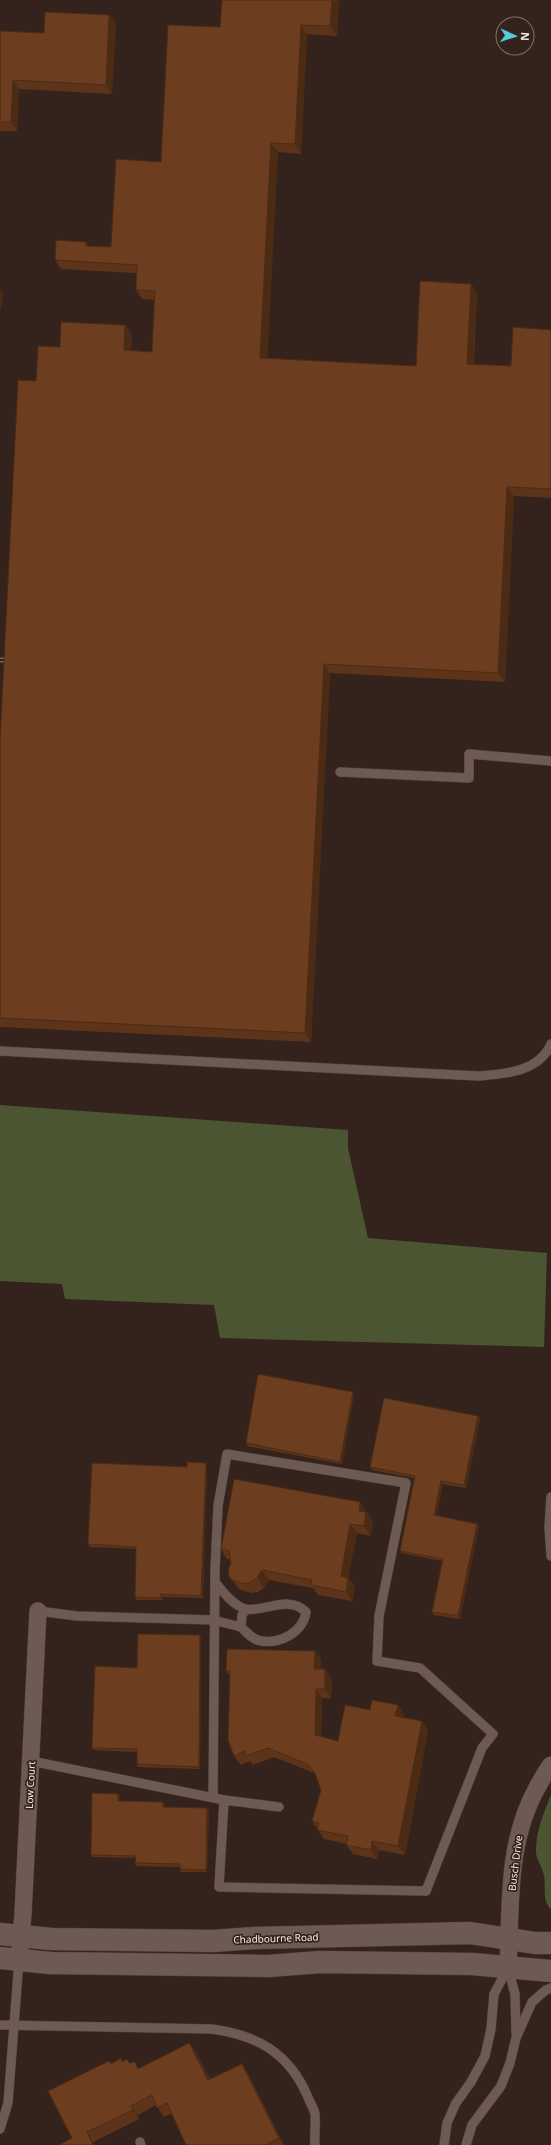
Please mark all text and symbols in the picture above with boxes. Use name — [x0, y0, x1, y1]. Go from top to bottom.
north arrow — [495, 16, 535, 56]
text: N — [518, 32, 533, 41]
street label: Low Court — [22, 1760, 38, 1809]
street label: Busch Drive — [505, 1834, 525, 1892]
street label: Chadbourne Road — [233, 1930, 319, 1946]

